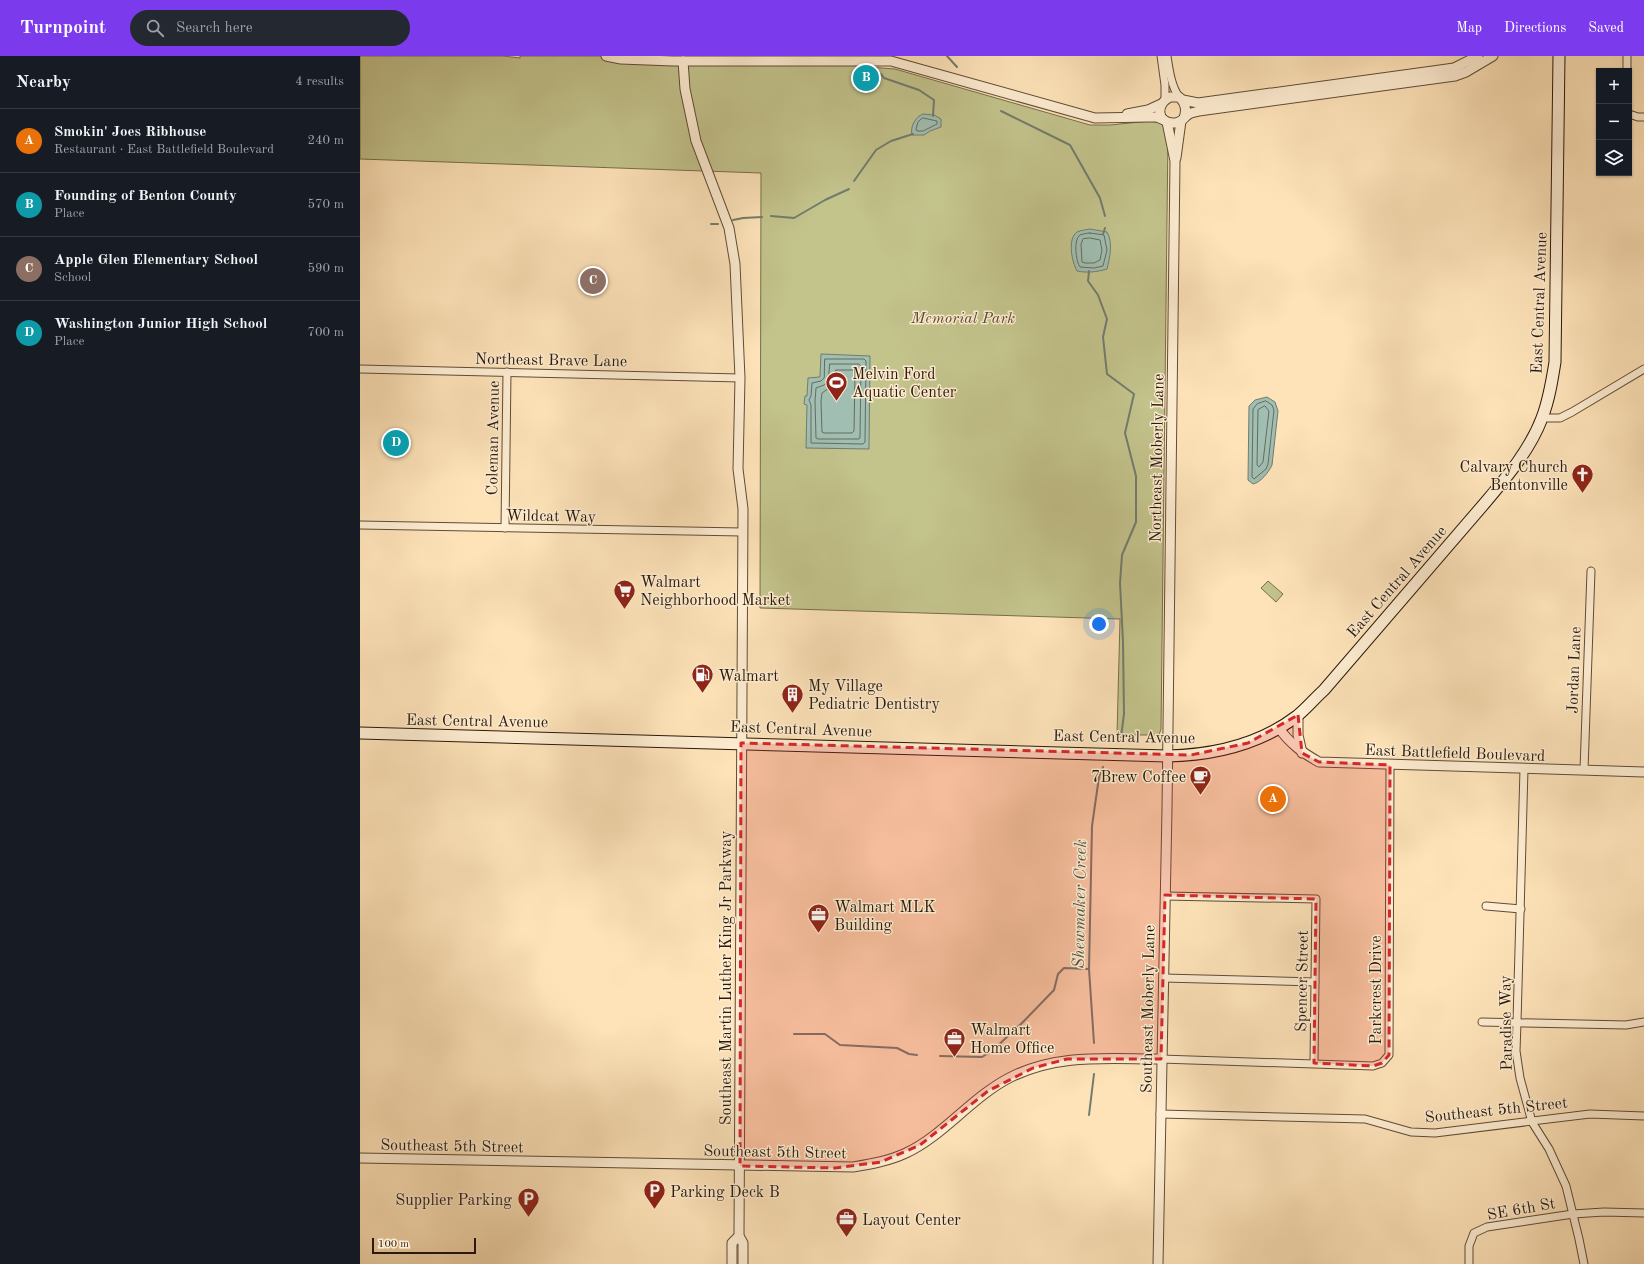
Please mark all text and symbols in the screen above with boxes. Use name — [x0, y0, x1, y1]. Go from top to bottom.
search box — [130, 10, 410, 46]
icon: search — [144, 17, 166, 39]
text: Turnpoint — [20, 19, 106, 38]
text: Search here — [176, 21, 253, 36]
text: Map — [1456, 21, 1482, 35]
text: Directions — [1504, 21, 1566, 35]
text: Saved — [1588, 21, 1624, 35]
pin: B — [853, 63, 879, 93]
map controls — [1596, 68, 1632, 176]
button: + — [1596, 68, 1632, 104]
text: Nearby — [16, 74, 71, 91]
text: 4 results — [295, 75, 344, 88]
button: − — [1596, 104, 1632, 140]
text: Smokin' Joes Ribhouse — [54, 125, 206, 140]
text: A — [24, 134, 34, 147]
text: 240 m — [307, 134, 344, 147]
button: layers — [1596, 140, 1632, 176]
text: Restaurant · East Battlefield Boulevard — [54, 143, 274, 156]
text: Founding of Benton County — [54, 189, 237, 204]
text: B — [24, 198, 34, 211]
text: 570 m — [307, 198, 344, 211]
text: Place — [54, 207, 84, 220]
street label: East Central Avenue — [1530, 232, 1550, 374]
text: Apple Glen Elementary School — [54, 253, 258, 268]
text: C — [25, 262, 33, 275]
text: 590 m — [307, 262, 344, 275]
pin: C — [580, 266, 606, 296]
text: School — [54, 271, 91, 284]
park label: Memorial Park — [910, 311, 1015, 327]
text: Washington Junior High School — [54, 317, 267, 332]
text: D — [24, 326, 34, 339]
text: 700 m — [307, 326, 344, 339]
text: Place — [54, 335, 84, 348]
street label: Northeast Brave Lane — [475, 352, 627, 370]
place label: Melvin Ford Aquatic Center — [852, 367, 957, 401]
sports icon: Melvin Ford Aquatic Center — [824, 369, 850, 402]
street label: Northeast Moberly Lane — [1149, 374, 1167, 543]
street label: Coleman Avenue — [485, 380, 503, 496]
pin: D — [383, 428, 409, 458]
place label: Calvary Church Bentonville — [1459, 460, 1568, 494]
church icon: Calvary Church Bentonville — [1570, 462, 1596, 495]
street label: Wildcat Way — [506, 508, 597, 526]
street label: East Central Avenue — [1345, 523, 1450, 641]
place label: Walmart Neighborhood Market — [640, 575, 791, 609]
supermarket icon: Walmart Neighborhood Market — [612, 577, 638, 610]
your location — [1089, 614, 1109, 634]
street label: Jordan Lane — [1565, 626, 1585, 714]
fuel station icon: Walmart — [689, 662, 715, 695]
place label: Walmart — [718, 669, 779, 685]
place label: My Village Pediatric Dentistry — [808, 679, 940, 713]
building icon: My Village Pediatric Dentistry — [780, 681, 806, 714]
street label: East Central Avenue — [406, 713, 548, 731]
street label: East Central Avenue — [730, 720, 872, 740]
street label: East Central Avenue — [1053, 729, 1195, 747]
street label: East Battlefield Boulevard — [1364, 743, 1546, 765]
cafe icon: 7Brew Coffee — [1188, 763, 1214, 796]
place label: 7Brew Coffee — [1091, 770, 1186, 786]
pin: A — [1260, 784, 1286, 814]
street label: Southeast Martin Luther King Jr Parkway — [719, 830, 735, 1125]
water label: Shewmaker Creek — [1071, 839, 1090, 969]
place label: Walmart MLK Building — [834, 900, 936, 934]
office icon: Walmart MLK Building — [805, 902, 831, 935]
street label: Southeast Moberly Lane — [1140, 925, 1158, 1093]
street label: Spencer Street — [1294, 930, 1312, 1032]
street label: Parkcrest Drive — [1369, 935, 1385, 1045]
street label: Paradise Way — [1498, 974, 1516, 1071]
place label: Walmart Home Office — [970, 1023, 1054, 1057]
office icon: Walmart Home Office — [942, 1025, 968, 1058]
street label: Southeast 5th Street — [1424, 1095, 1569, 1126]
street label: Southeast 5th Street — [380, 1138, 524, 1156]
street label: Southeast 5th Street — [703, 1144, 847, 1162]
parking icon: Parking Deck B — [642, 1178, 668, 1211]
place label: Parking Deck B — [670, 1185, 780, 1201]
parking icon: Supplier Parking — [515, 1186, 541, 1219]
place label: Supplier Parking — [395, 1193, 512, 1209]
street label: SE 6th St — [1486, 1196, 1557, 1224]
office icon: Layout Center — [834, 1206, 860, 1239]
place label: Layout Center — [862, 1213, 961, 1229]
scale bar — [372, 1236, 476, 1255]
text: 100 m — [378, 1239, 409, 1250]

